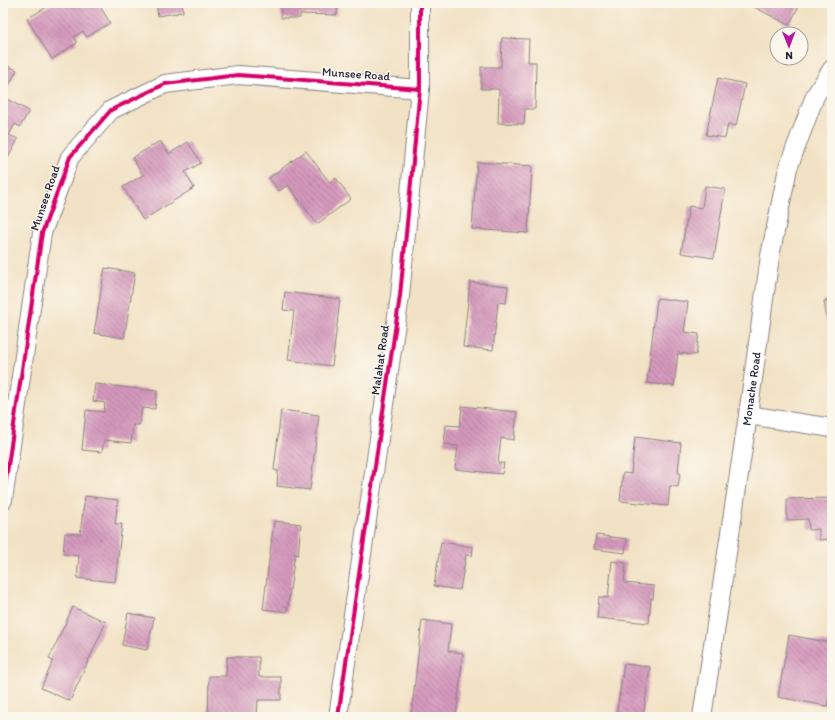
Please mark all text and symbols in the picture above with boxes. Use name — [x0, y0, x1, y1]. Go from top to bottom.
north arrow — [769, 26, 809, 66]
text: N — [785, 49, 793, 62]
street label: Munsee Road — [321, 65, 391, 83]
street label: Munsee Road — [27, 163, 63, 233]
street label: Malahat Road — [368, 324, 392, 396]
street label: Monache Road — [739, 350, 764, 427]

